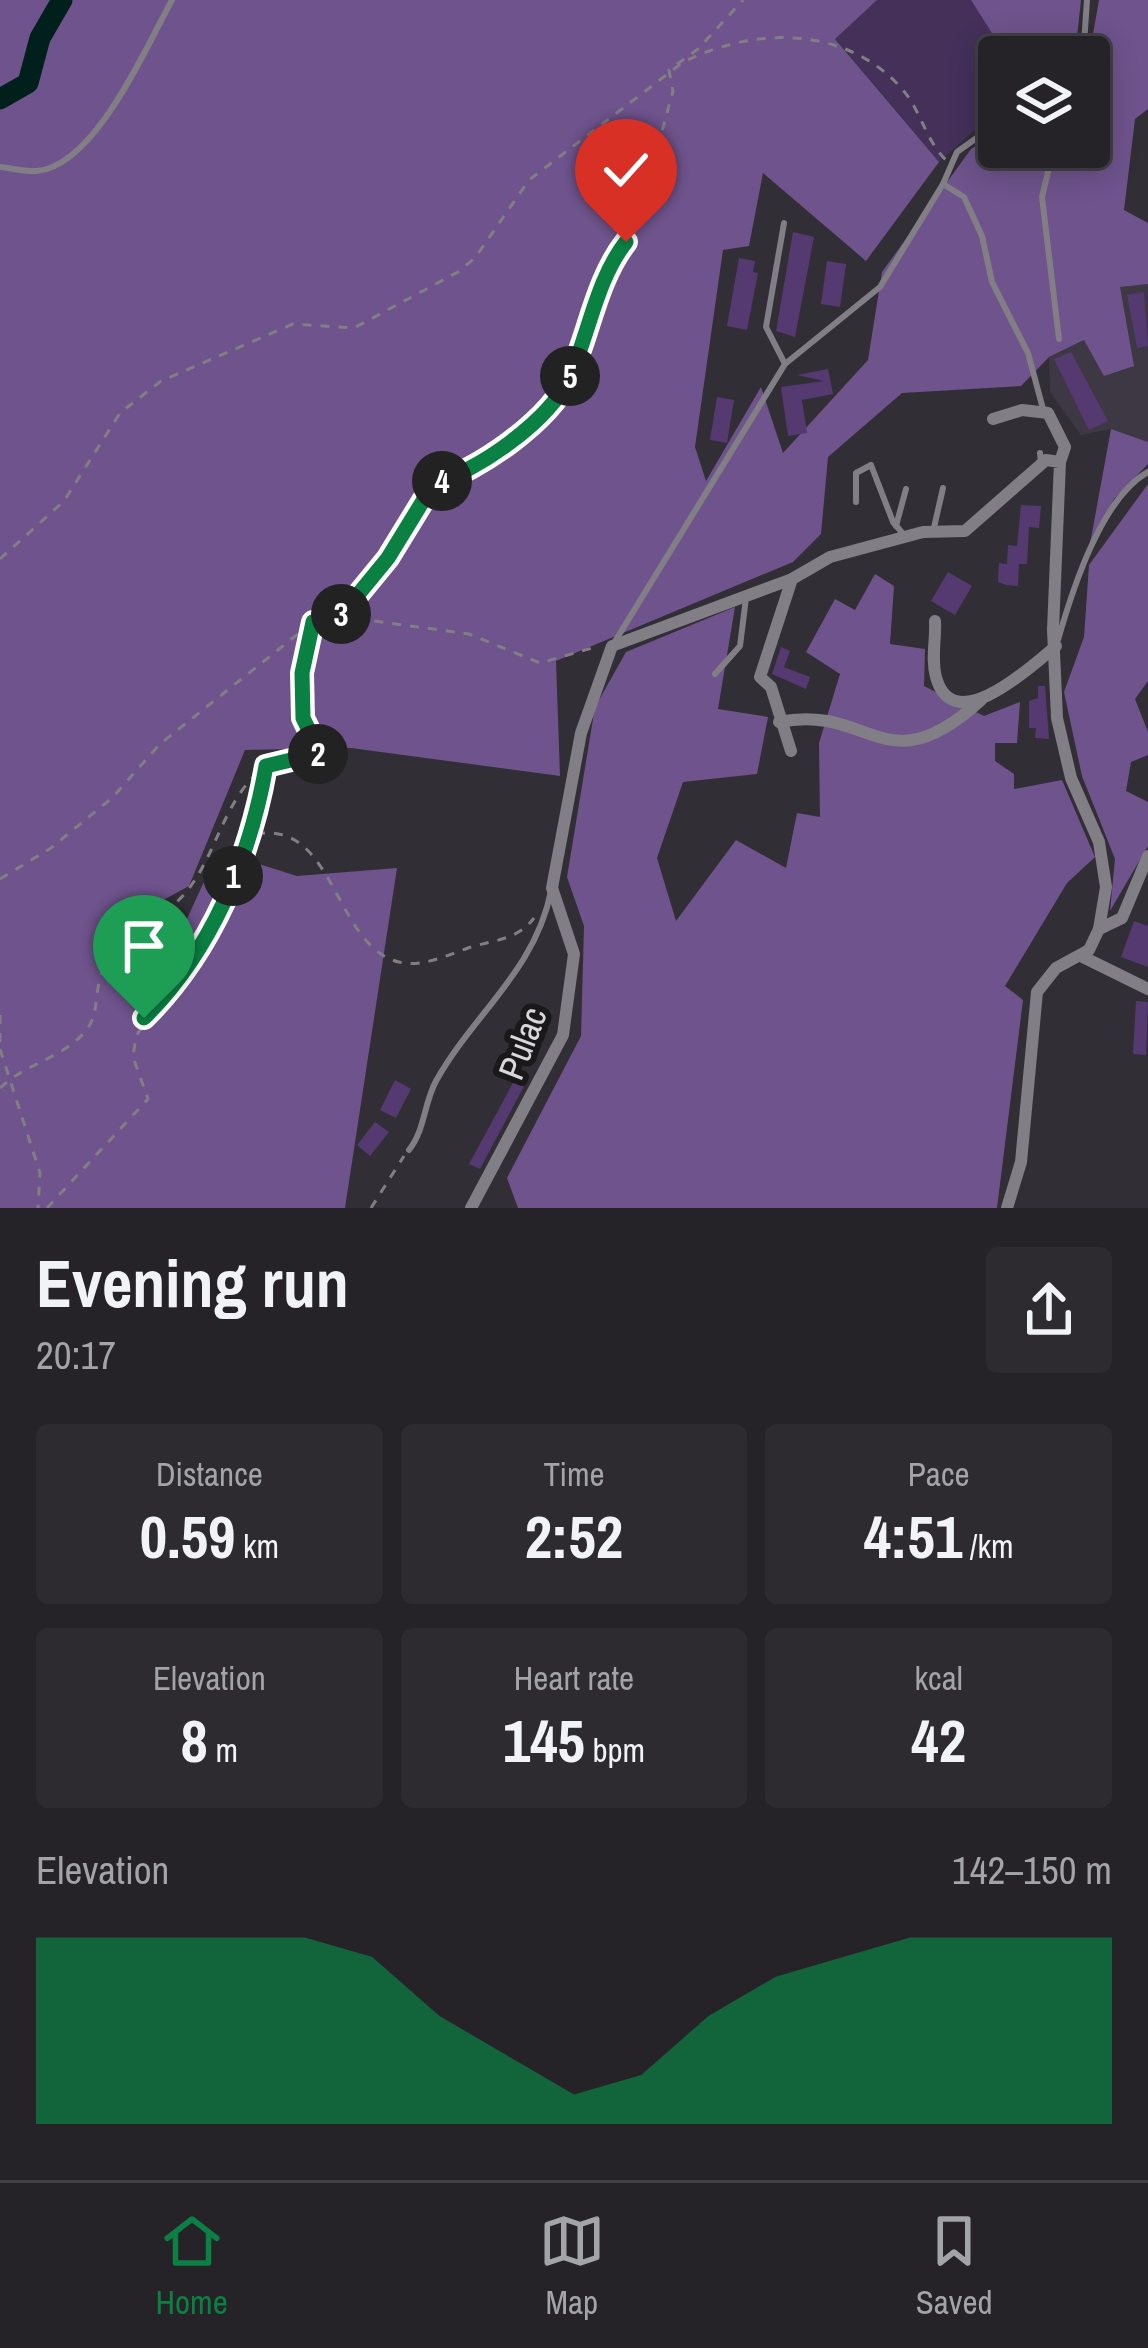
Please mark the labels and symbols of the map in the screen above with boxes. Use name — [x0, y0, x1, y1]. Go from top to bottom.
pin — [575, 119, 677, 242]
pin: 5 — [540, 346, 600, 406]
pin: 4 — [412, 451, 472, 511]
pin: 3 — [311, 584, 371, 644]
pin: 2 — [288, 724, 348, 784]
pin: 1 — [203, 846, 263, 906]
pin — [93, 895, 195, 1018]
street label: Pulac — [486, 1000, 558, 1086]

